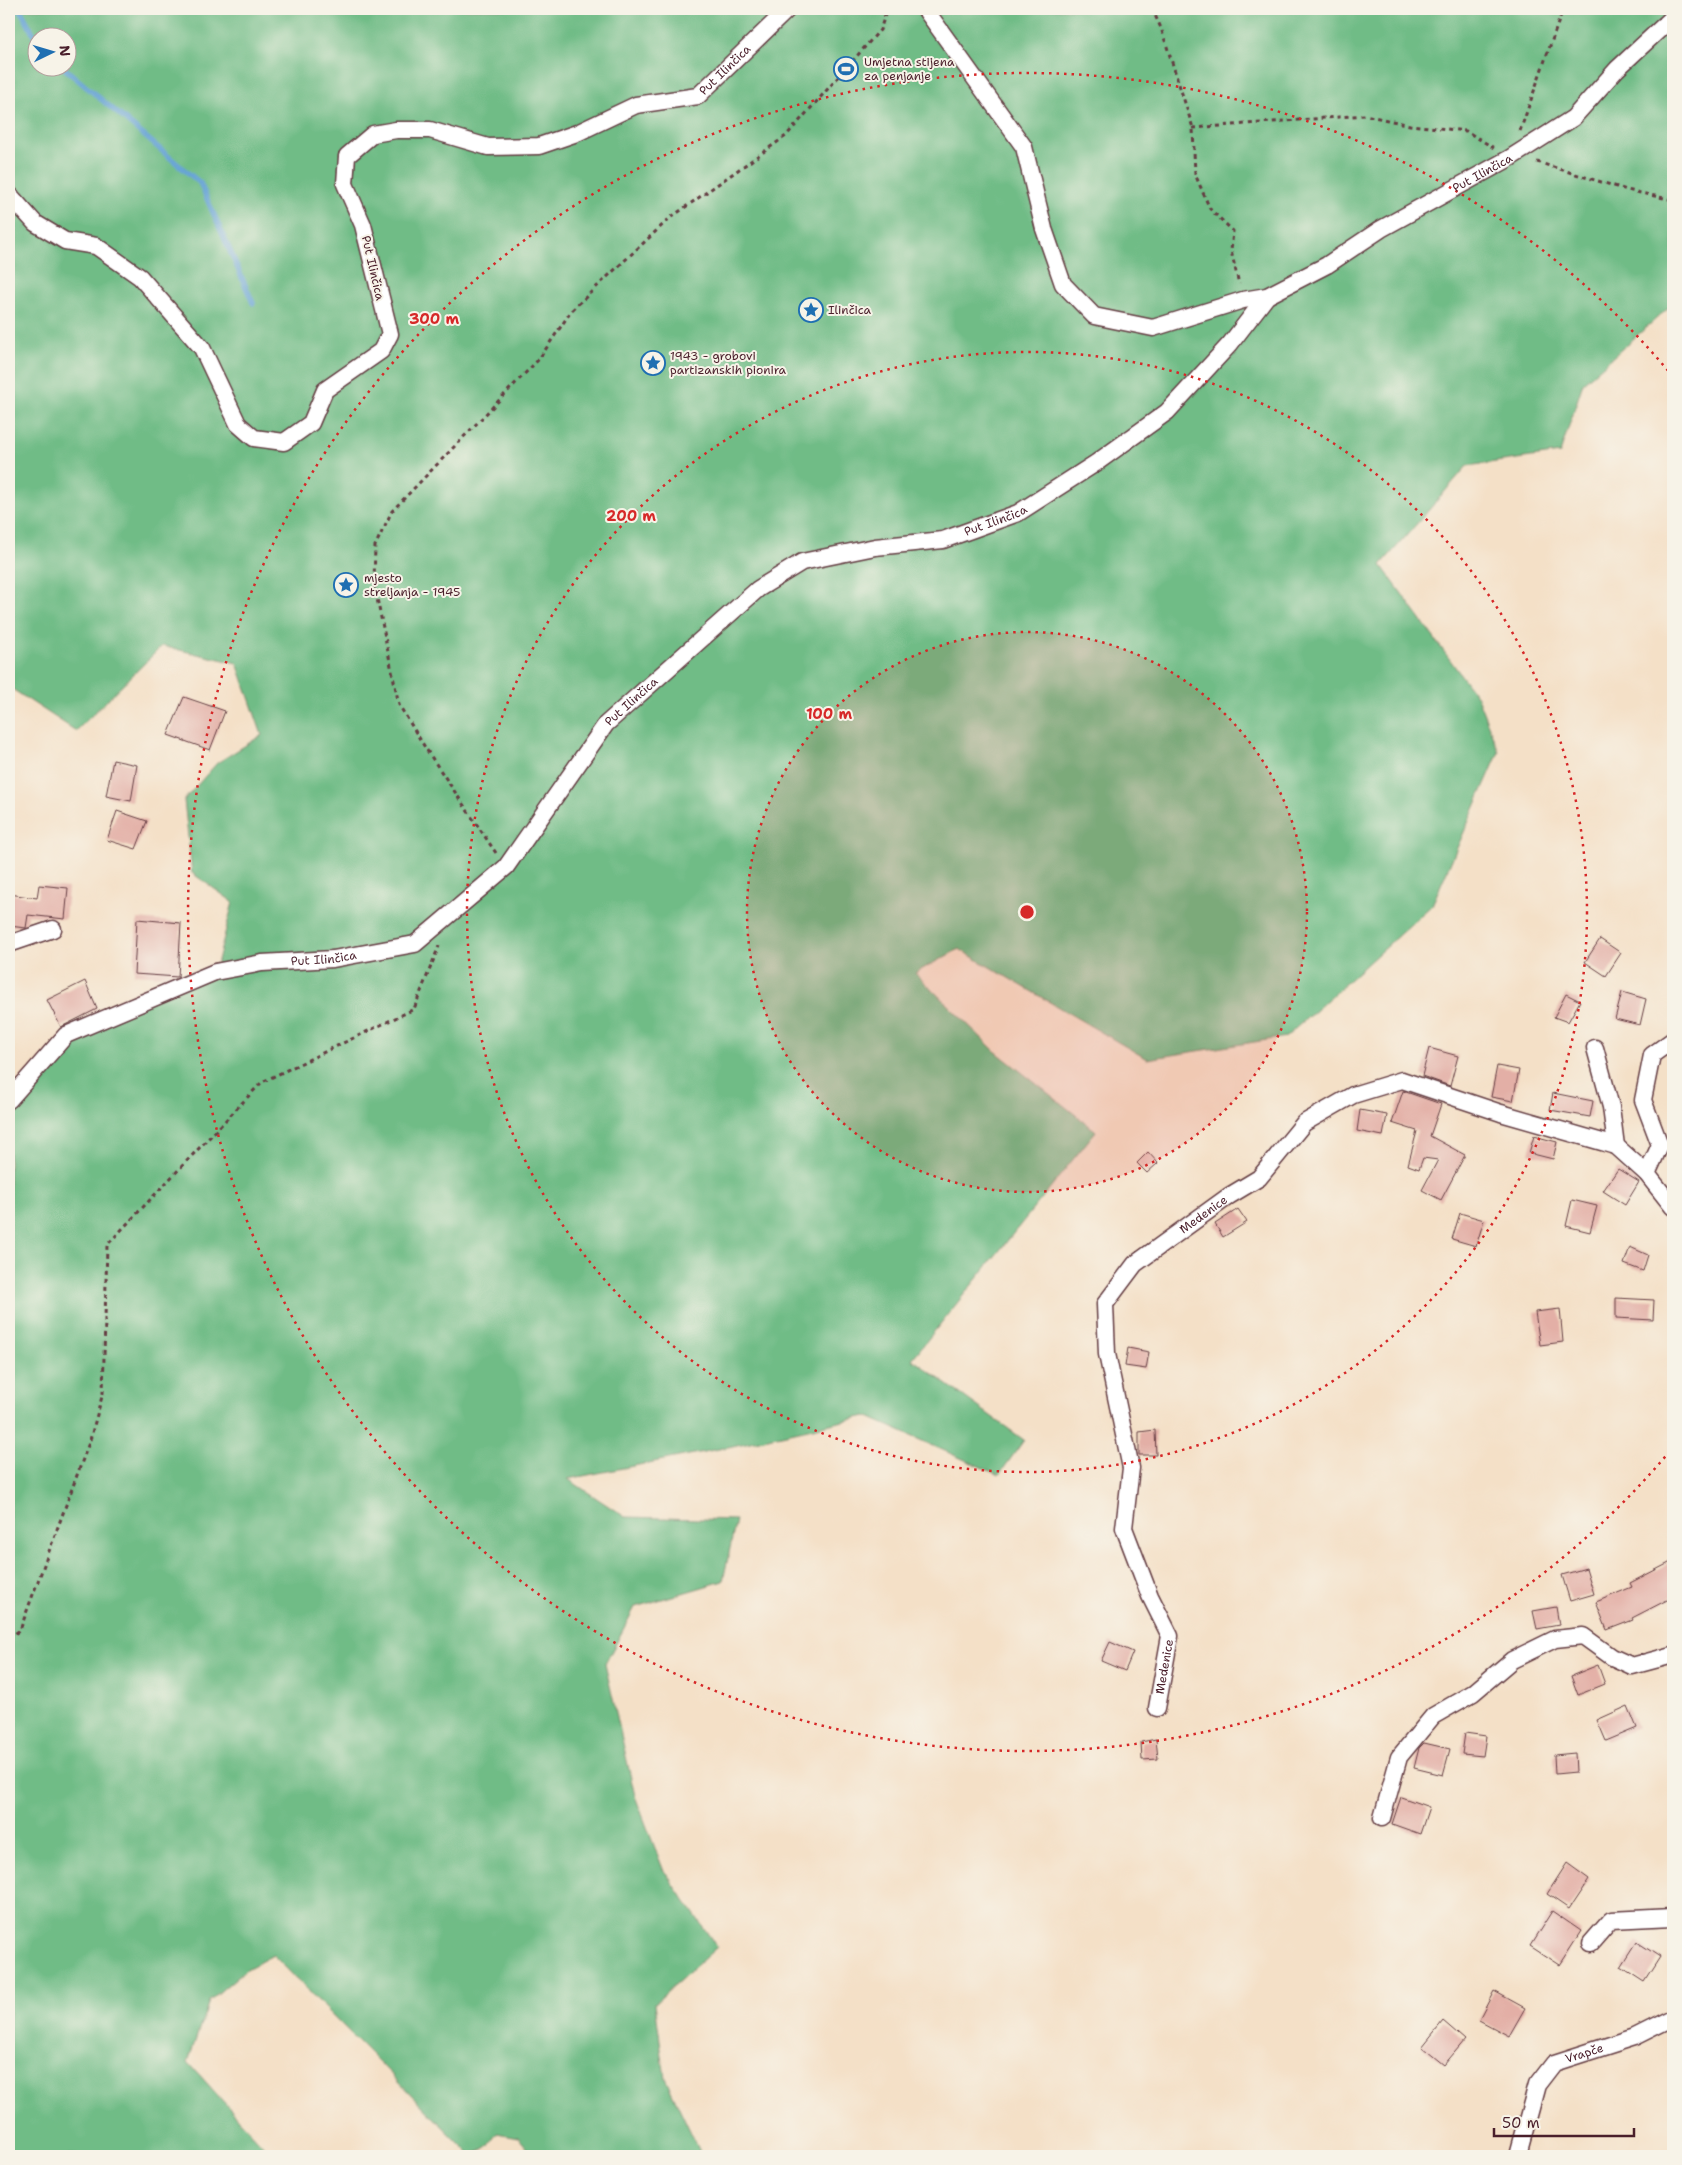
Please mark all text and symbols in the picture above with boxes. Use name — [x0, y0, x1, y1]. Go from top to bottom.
north arrow — [28, 28, 78, 78]
street label: Put Ilinčica — [696, 41, 755, 99]
text: N — [56, 45, 74, 57]
place label: Umjetna stijena za penjanje — [864, 54, 955, 84]
sports icon: Umjetna stijena za penjanje — [833, 56, 859, 82]
street label: Put Ilinčica — [1450, 150, 1516, 196]
street label: Put Ilinčica — [358, 234, 388, 302]
place icon: Ilinčica — [798, 297, 824, 323]
place label: Ilinčica — [828, 302, 872, 318]
text: 300 m — [409, 309, 459, 329]
place label: 1943 - grobovi partizanskih pionira — [670, 348, 787, 378]
place icon: 1943 - grobovi partizanskih pionira — [640, 350, 666, 376]
street label: Put Ilinčica — [962, 501, 1031, 540]
text: 200 m — [606, 506, 656, 526]
place label: mjesto streljanja - 1945 — [364, 570, 460, 600]
place icon: mjesto streljanja - 1945 — [333, 572, 359, 598]
street label: Put Ilinčica — [601, 673, 662, 730]
text: 100 m — [806, 704, 852, 724]
centre of rings — [1018, 903, 1036, 921]
street label: Put Ilinčica — [290, 947, 358, 969]
street label: Medenice — [1176, 1192, 1231, 1237]
street label: Medenice — [1152, 1638, 1177, 1695]
street label: Vrapče — [1563, 2040, 1606, 2067]
scale bar — [1494, 2105, 1634, 2137]
text: 50 m — [1502, 2113, 1540, 2133]

